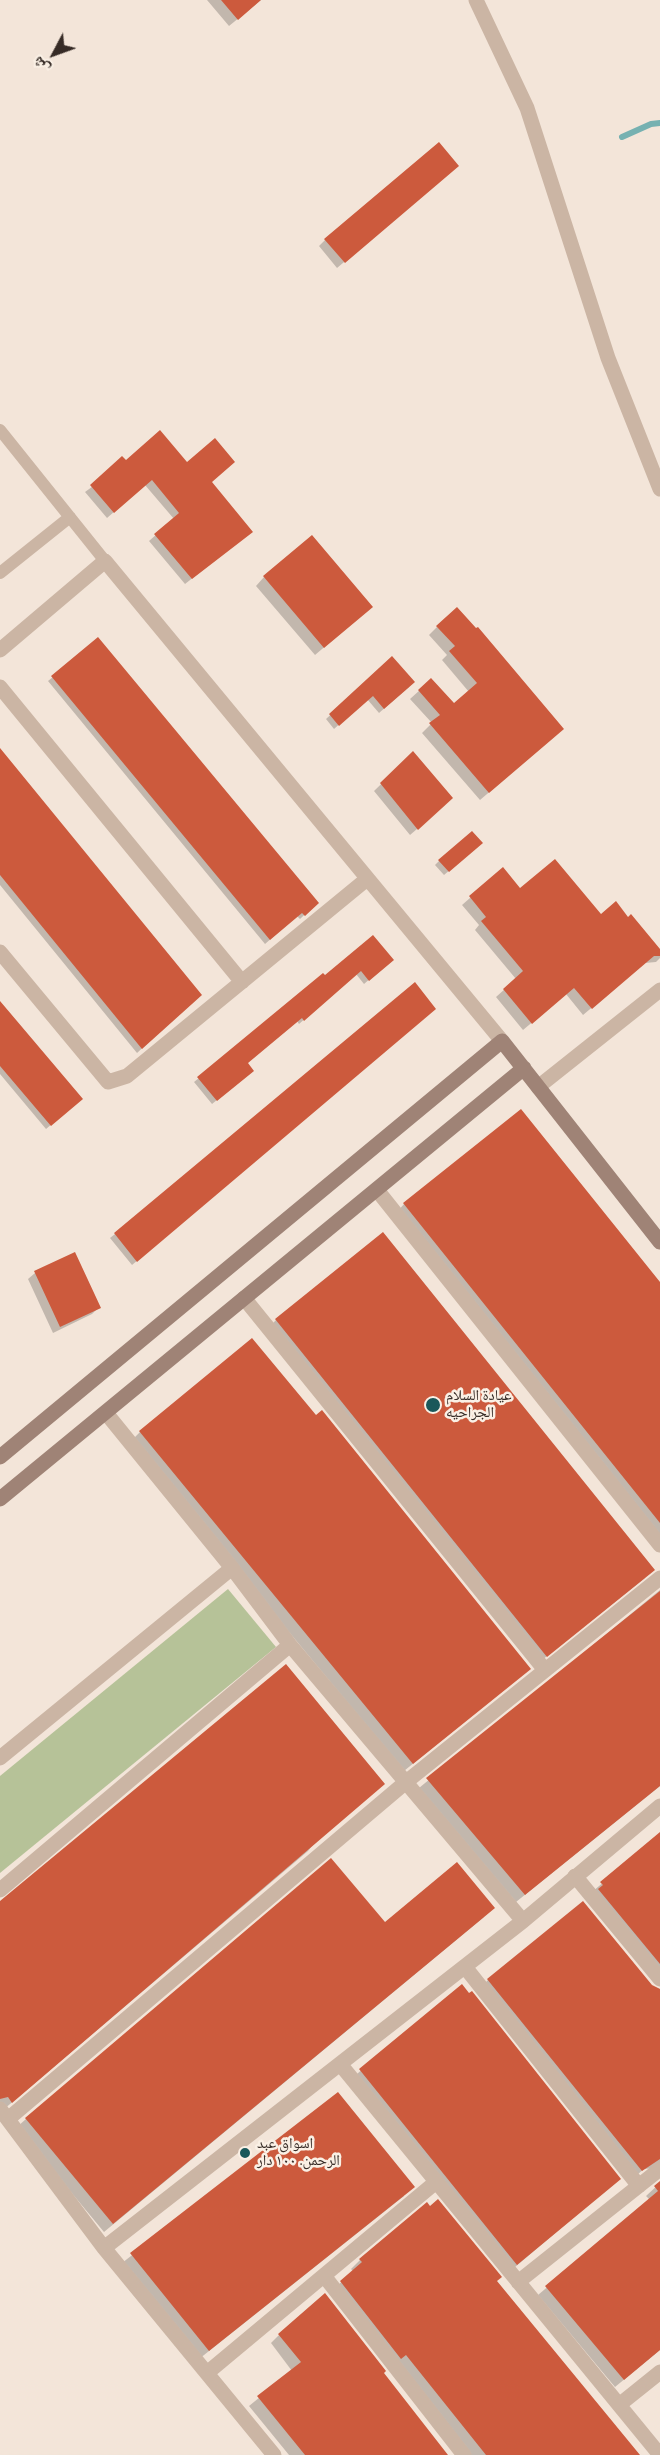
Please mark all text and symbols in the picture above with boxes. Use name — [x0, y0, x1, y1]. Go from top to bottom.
north arrow — [24, 24, 84, 84]
text: ش — [26, 52, 55, 80]
place label: عيادة السلام الجراحيه — [446, 1387, 512, 1422]
marker: عيادة السلام الجراحيه — [424, 1396, 442, 1414]
place label: اسواق عبد الرحمن. ١٠٠ دار — [257, 2135, 340, 2170]
marker: اسواق عبد الرحمن. ١٠٠ دار — [238, 2146, 252, 2160]

